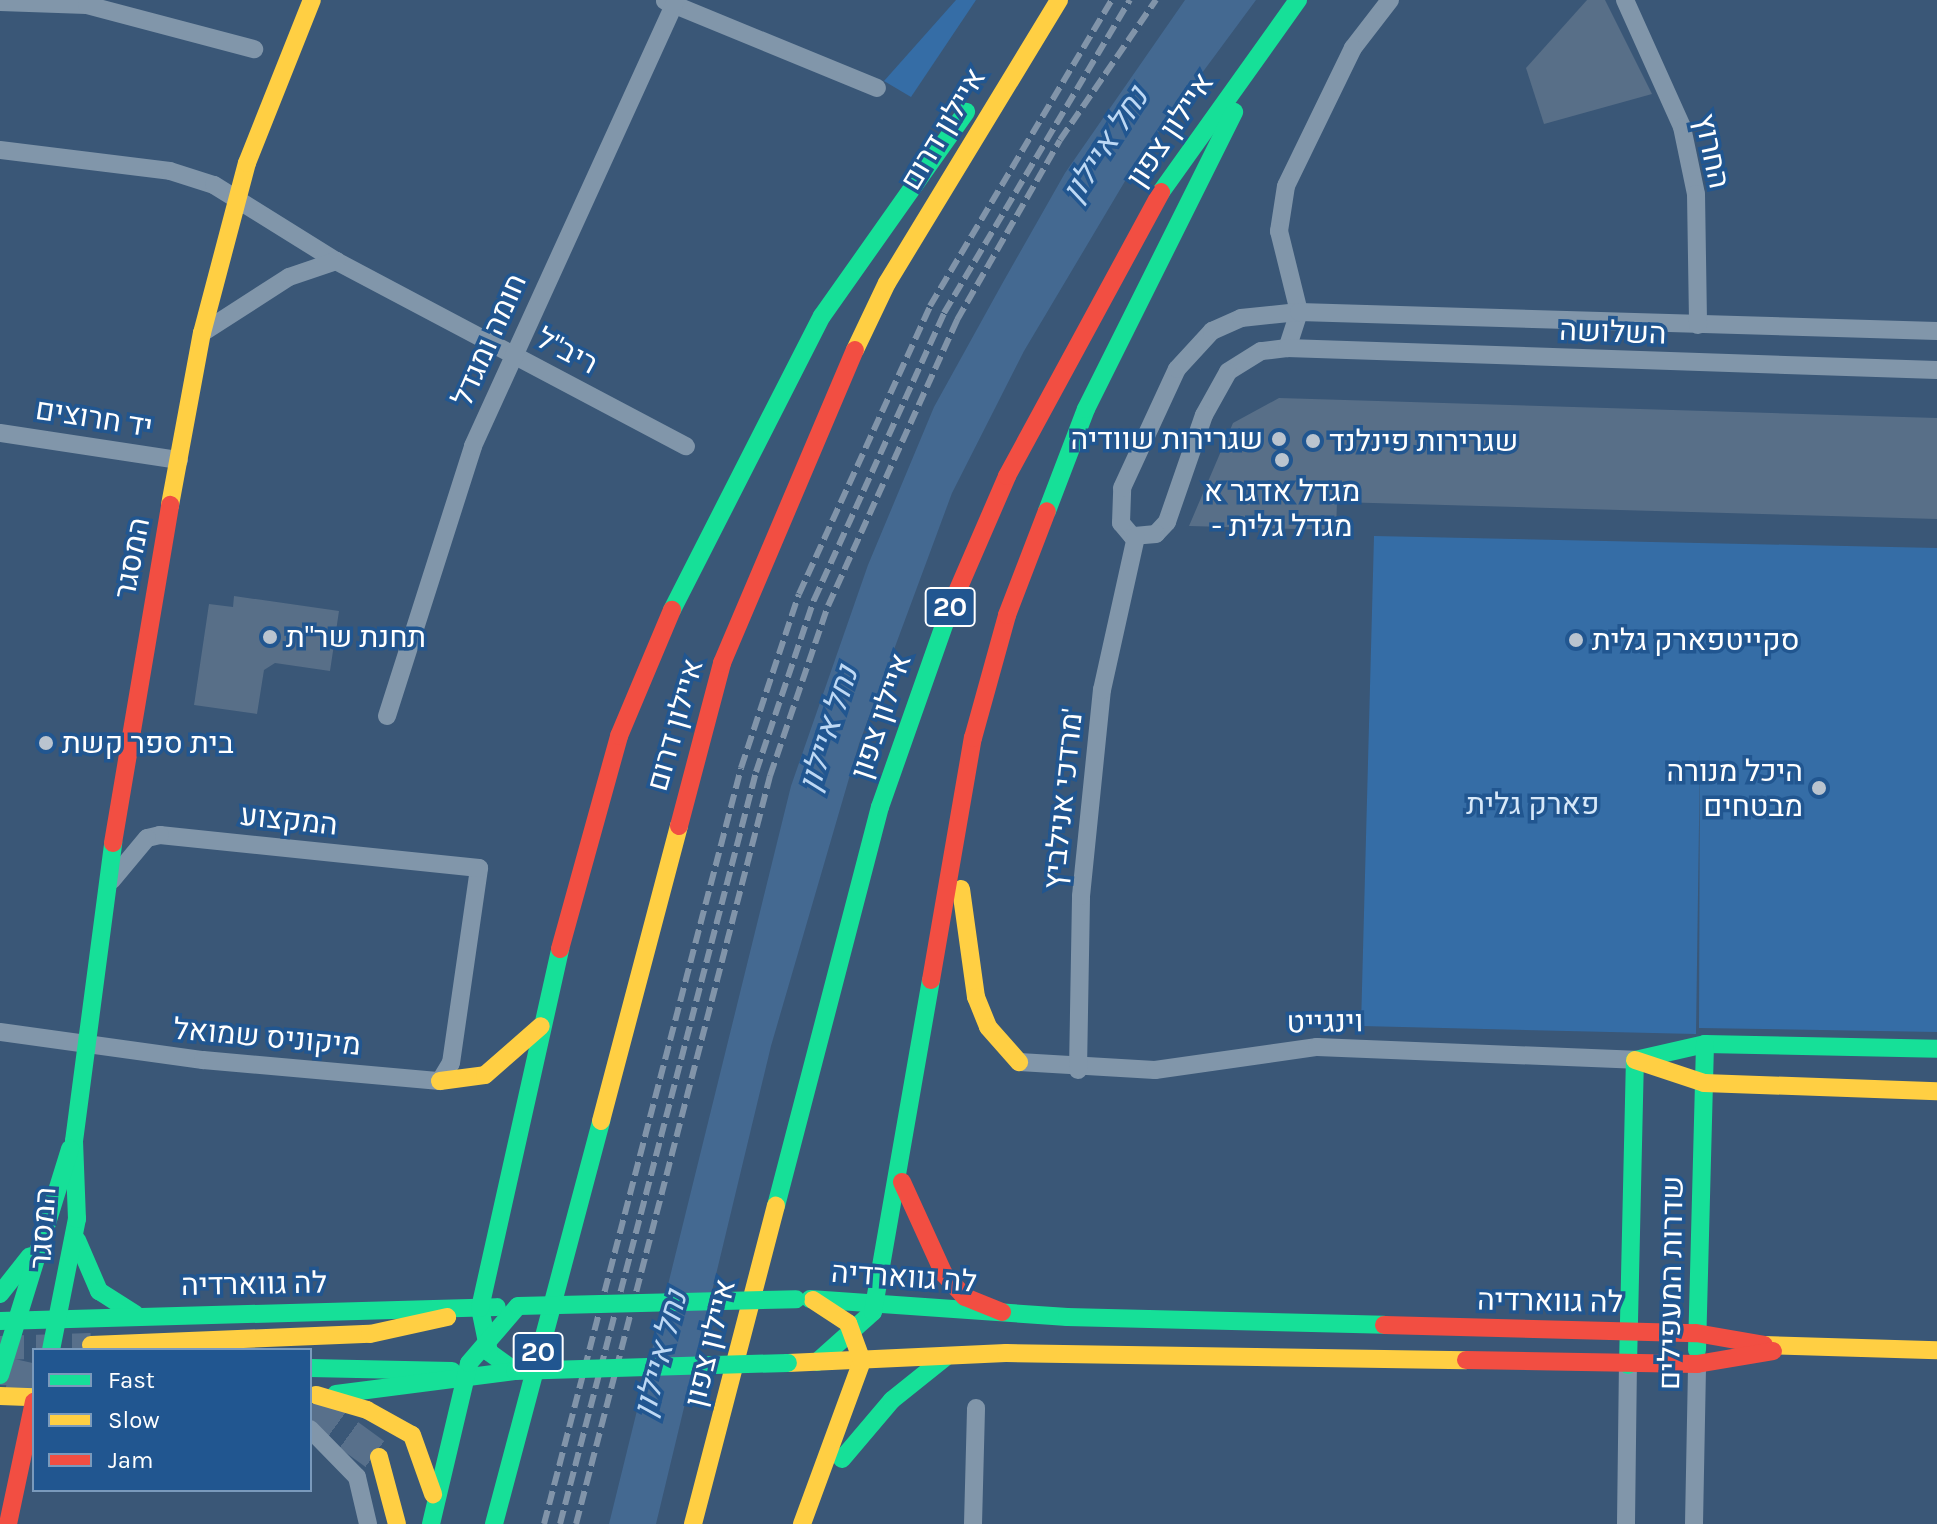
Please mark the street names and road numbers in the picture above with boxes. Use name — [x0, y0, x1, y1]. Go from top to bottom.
street label: איילון דרום — [893, 62, 993, 196]
street label: איילון צפון — [1119, 66, 1221, 194]
street label: החרוץ — [1687, 110, 1737, 192]
street label: חומה ומגדל — [444, 268, 534, 412]
street label: השלושה — [1559, 312, 1667, 352]
street label: ריב"ל — [530, 320, 604, 382]
street label: יד חרוצים — [33, 391, 155, 445]
street label: המסגר — [106, 514, 158, 602]
road number: 20 — [924, 583, 976, 631]
street label: איילון צפון — [843, 649, 919, 783]
street label: איילון דרום — [639, 655, 711, 795]
street label: מרדכי אנילביץ' — [1036, 707, 1090, 891]
street label: המקצוע — [238, 797, 340, 843]
street label: וינגייט — [1286, 1003, 1364, 1041]
street label: מיקוניס שמואל — [172, 1011, 362, 1063]
street label: שדרות המעפילים — [1651, 1176, 1691, 1390]
street label: המסגר — [22, 1186, 64, 1270]
street label: לה גווארדיה — [830, 1254, 978, 1300]
street label: לה גווארדיה — [181, 1265, 327, 1303]
street label: איילון צפון — [677, 1276, 743, 1410]
street label: לה גווארדיה — [1477, 1282, 1623, 1320]
road number: 20 — [512, 1328, 564, 1376]

